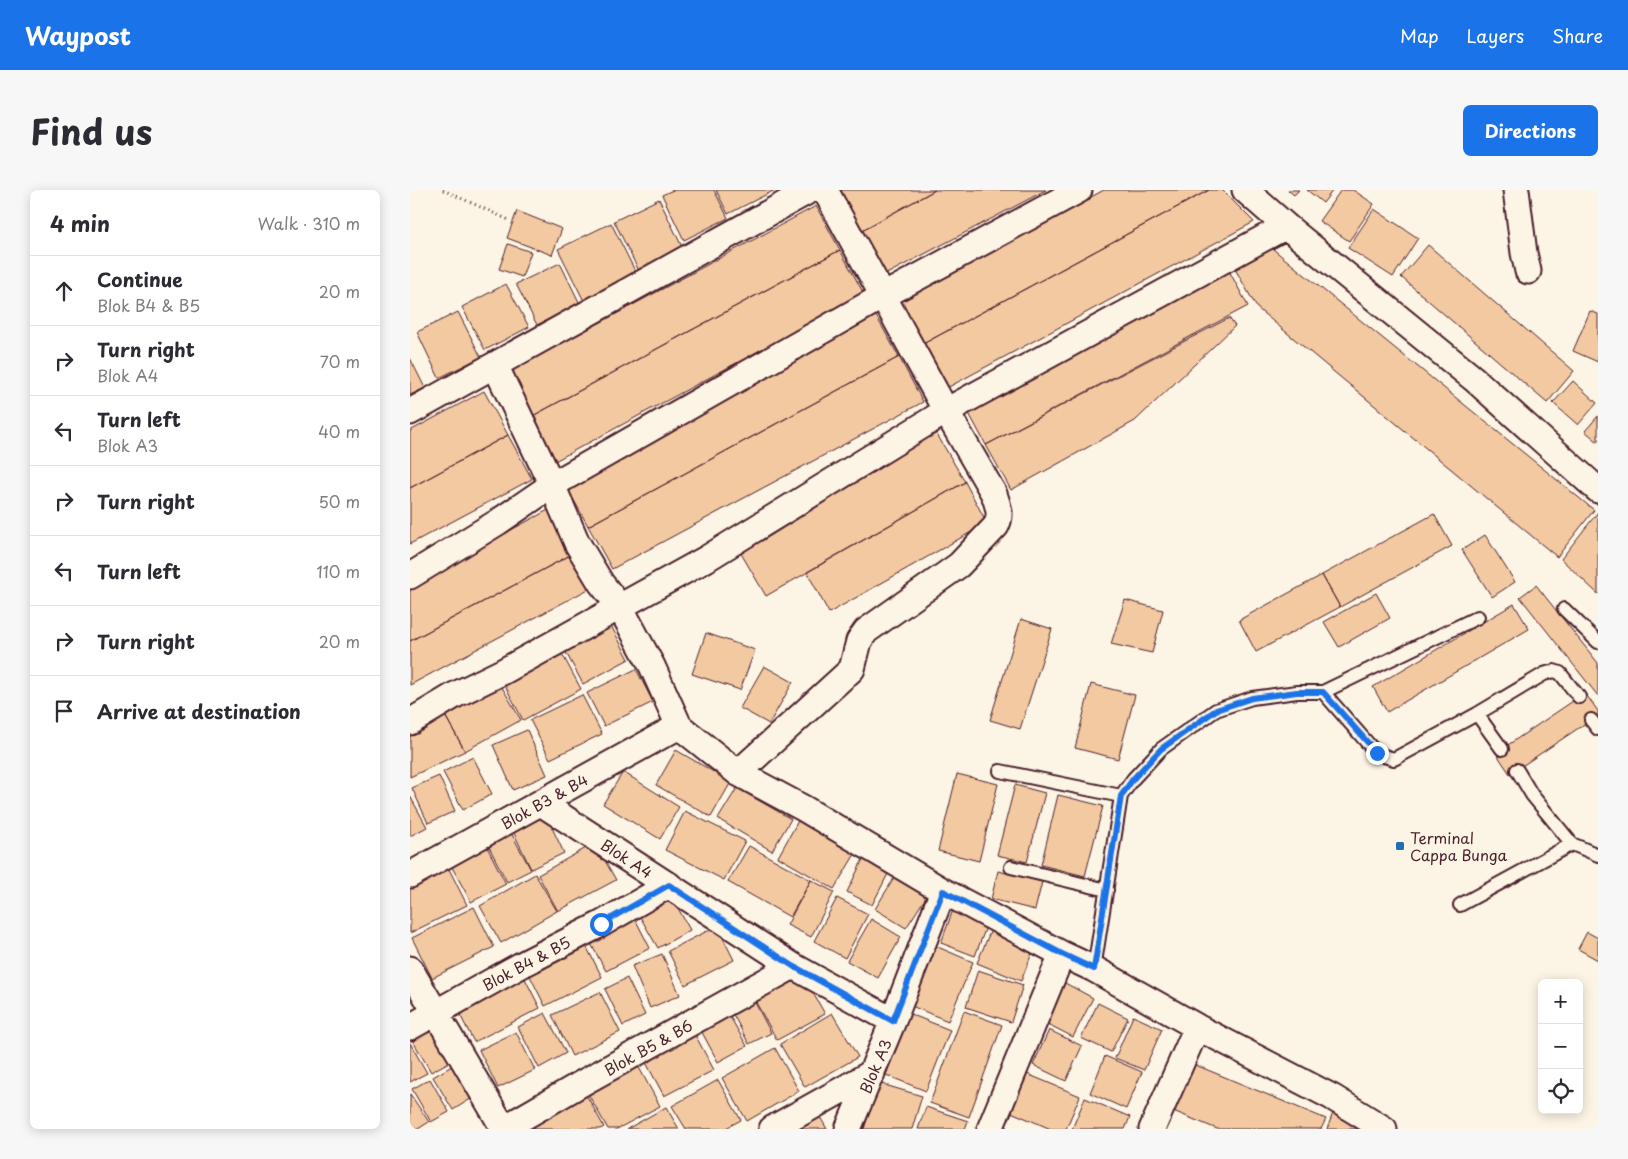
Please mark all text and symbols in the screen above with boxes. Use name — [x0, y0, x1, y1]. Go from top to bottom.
text: Waypost — [25, 17, 131, 53]
text: Map — [1400, 22, 1439, 49]
text: Layers — [1467, 22, 1524, 49]
text: Share — [1552, 22, 1603, 49]
text: Find us — [30, 104, 152, 157]
button: Directions — [1463, 105, 1598, 156]
text: 4 min — [50, 207, 110, 239]
text: Walk · 310 m — [258, 211, 360, 235]
text: Continue — [97, 265, 183, 293]
icon: ahead — [50, 277, 78, 305]
text: 20 m — [319, 279, 360, 303]
text: Blok B4 & B5 — [97, 293, 200, 317]
text: Turn right — [97, 335, 195, 363]
icon: right — [50, 347, 78, 375]
text: 70 m — [320, 349, 360, 373]
text: Blok A4 — [97, 363, 158, 387]
text: Turn left — [97, 405, 181, 433]
icon: left — [50, 417, 78, 445]
text: 40 m — [318, 419, 360, 443]
text: Blok A3 — [97, 433, 158, 457]
icon: right — [50, 487, 78, 515]
text: Turn right — [97, 487, 195, 515]
text: 50 m — [319, 489, 360, 513]
icon: left — [50, 557, 78, 585]
text: Turn left — [97, 557, 181, 585]
text: 110 m — [317, 559, 360, 583]
icon: right — [50, 627, 78, 655]
text: Turn right — [97, 627, 195, 655]
text: 20 m — [319, 629, 360, 653]
icon: arrive — [50, 697, 78, 725]
text: Arrive at destination — [97, 697, 301, 725]
route end — [1366, 742, 1389, 765]
street label: Blok B3 & B4 — [496, 768, 592, 834]
place label: Terminal Cappa Bunga — [1410, 826, 1508, 866]
street label: Blok A4 — [597, 833, 657, 883]
marker: Terminal Cappa Bunga — [1394, 840, 1406, 852]
route start — [590, 913, 613, 936]
street label: Blok B4 & B5 — [478, 930, 574, 996]
map controls — [1538, 979, 1583, 1114]
button: + — [1538, 979, 1583, 1024]
street label: Blok B5 & B6 — [600, 1013, 696, 1081]
button: − — [1538, 1024, 1583, 1069]
street label: Blok A3 — [853, 1035, 897, 1097]
button: locate — [1538, 1069, 1583, 1114]

